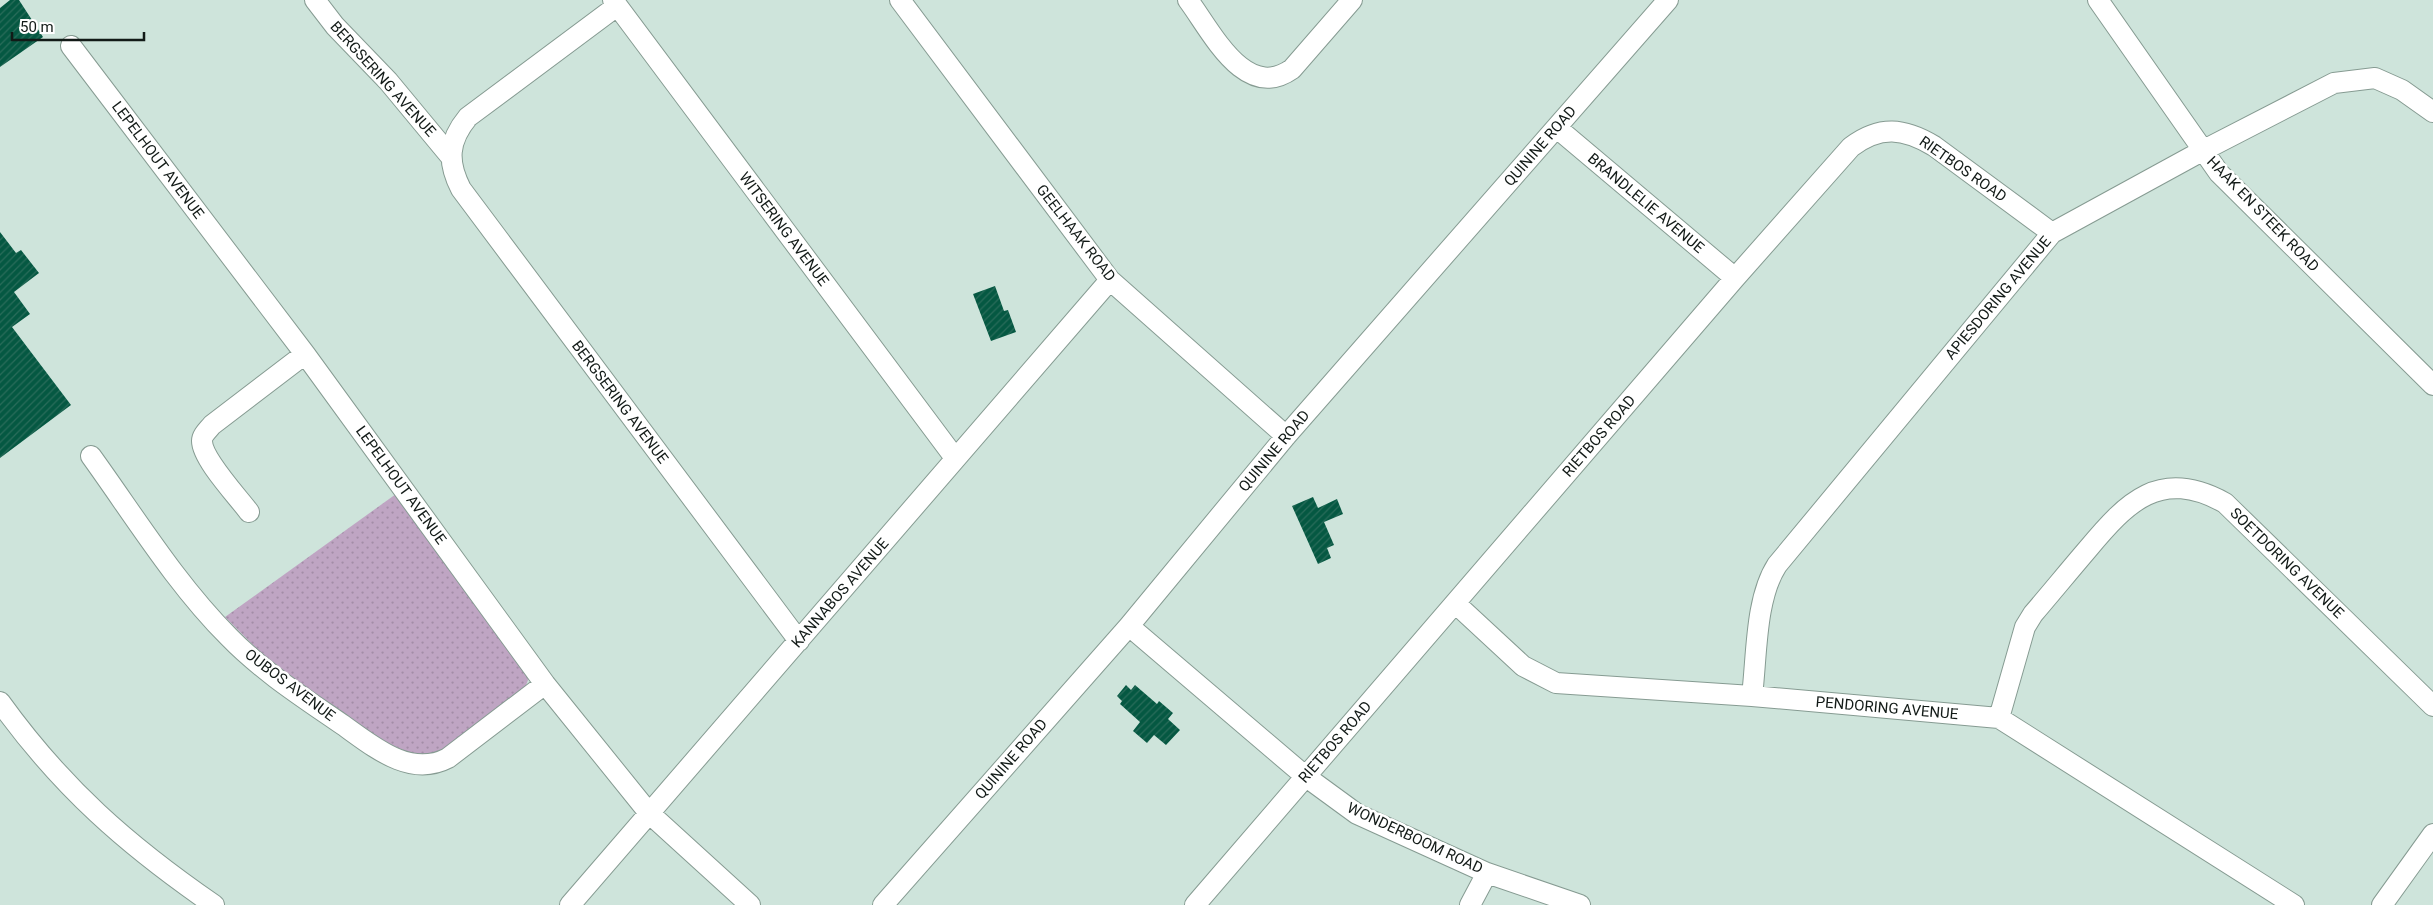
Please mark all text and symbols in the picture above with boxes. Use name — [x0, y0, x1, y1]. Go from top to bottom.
scale bar — [12, 10, 145, 42]
text: 50 m — [20, 18, 54, 36]
street label: BERGSERING AVENUE — [326, 18, 440, 141]
street label: LEPELHOUT AVENUE — [108, 98, 208, 222]
street label: QUININE ROAD — [1500, 102, 1580, 190]
street label: RIETBOS ROAD — [1916, 132, 2010, 206]
street label: BRANDLELIE AVENUE — [1584, 149, 1708, 257]
street label: HAAK EN STEEK ROAD — [2203, 153, 2323, 275]
street label: WITSERING AVENUE — [735, 169, 833, 290]
street label: GEELHAAK ROAD — [1033, 181, 1119, 285]
street label: APIESDORING AVENUE — [1941, 232, 2055, 363]
street label: BERGSERING AVENUE — [568, 337, 672, 467]
street label: RIETBOS ROAD — [1559, 391, 1639, 481]
street label: QUININE ROAD — [1235, 407, 1313, 495]
street label: LEPELHOUT AVENUE — [352, 422, 450, 548]
street label: SOETDORING AVENUE — [2226, 504, 2348, 622]
street label: KANNABOS AVENUE — [788, 534, 893, 651]
street label: OUBOS AVENUE — [241, 645, 339, 725]
street label: PENDORING AVENUE — [1815, 693, 1959, 723]
street label: RIETBOS ROAD — [1295, 697, 1375, 787]
street label: QUININE ROAD — [971, 715, 1051, 803]
street label: WONDERBOOM ROAD — [1344, 799, 1486, 877]

